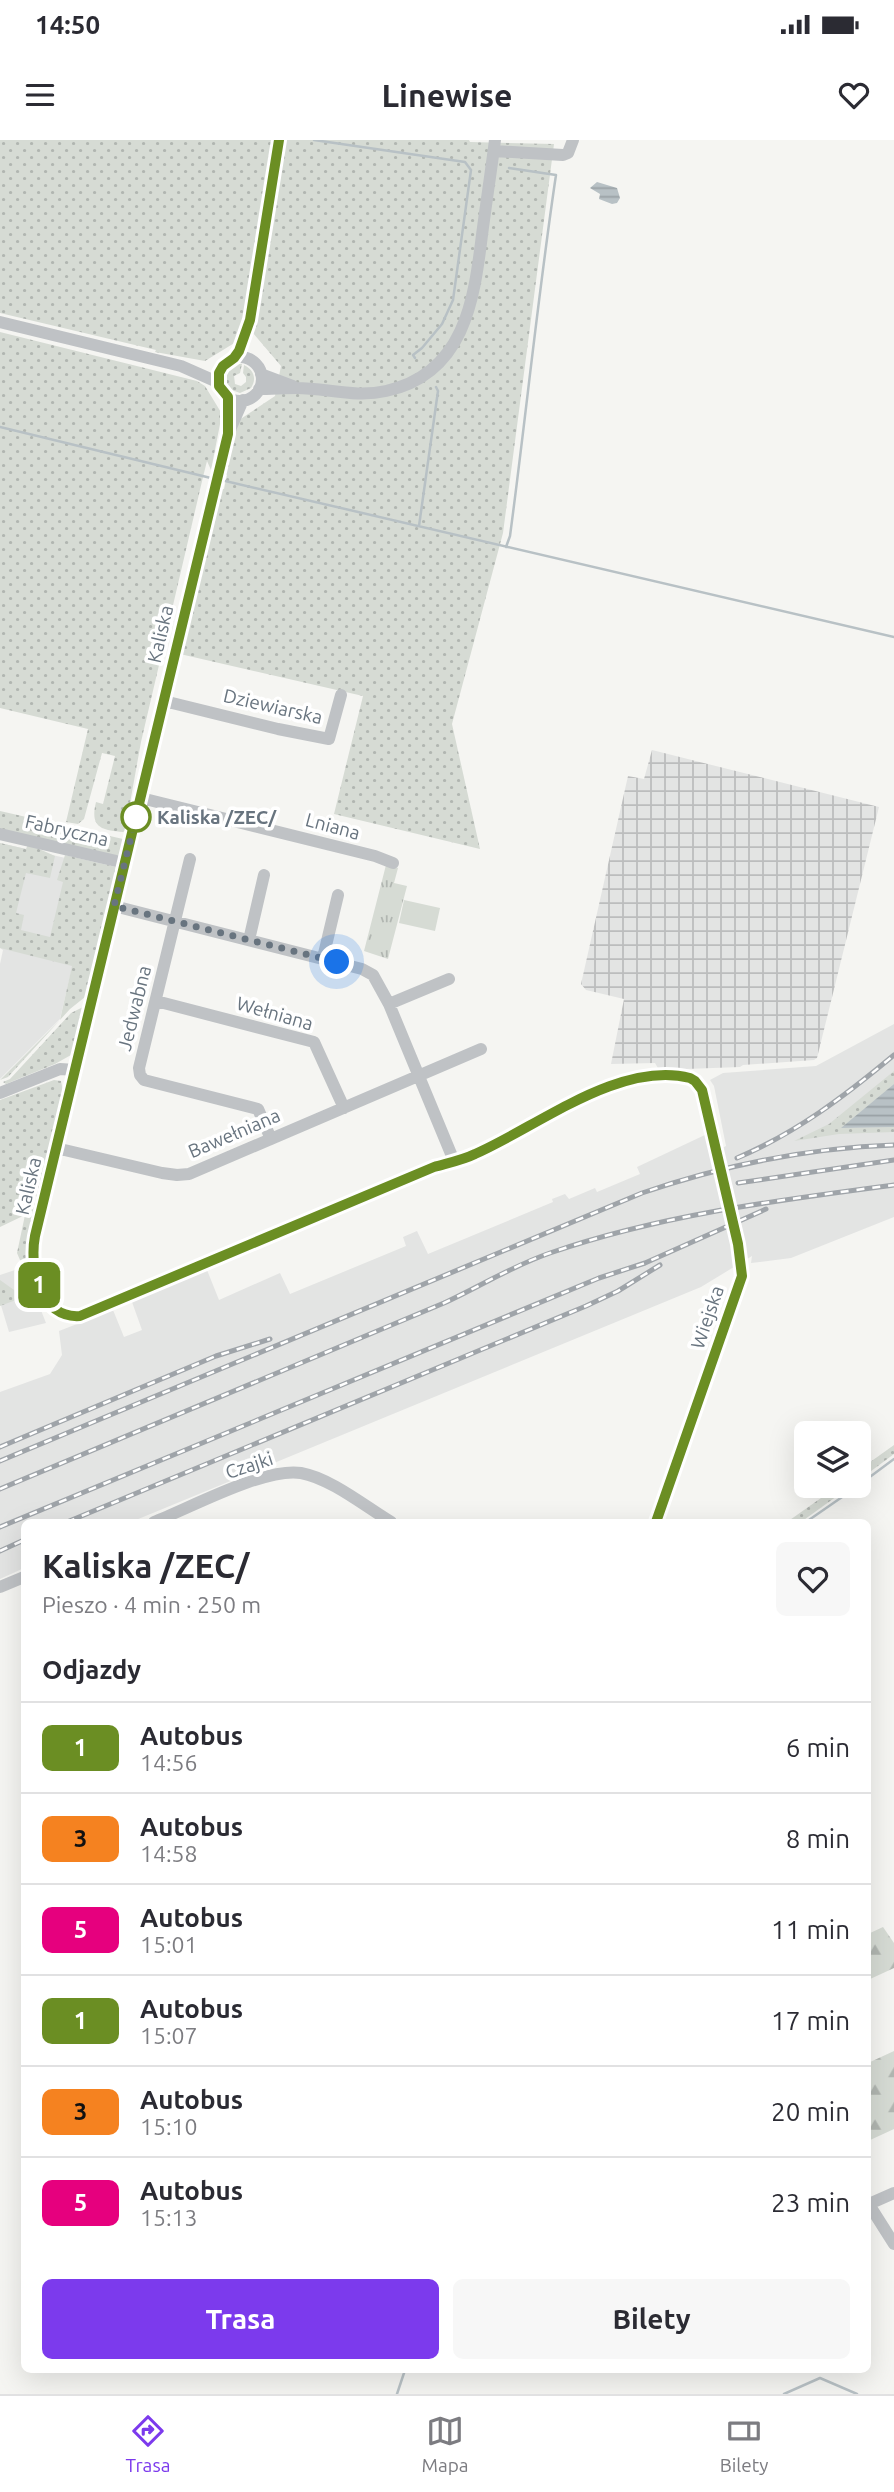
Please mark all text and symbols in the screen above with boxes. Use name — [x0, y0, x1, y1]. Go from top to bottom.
text: 14:50 — [35, 10, 100, 39]
icon: menu — [21, 76, 59, 114]
icon: heart — [835, 76, 873, 114]
text: Linewise — [381, 77, 513, 113]
street label: Kaliska — [143, 603, 177, 665]
street label: Dziewiarska — [221, 684, 325, 728]
marker: Kaliska /ZEC/ — [121, 802, 151, 832]
place label: Kaliska /ZEC/ — [157, 806, 277, 828]
street label: Lniana — [303, 808, 363, 844]
street label: Fabryczna — [23, 810, 111, 850]
your location — [319, 944, 354, 979]
street label: Jedwabna — [113, 963, 155, 1053]
street label: Wełniana — [234, 992, 316, 1034]
street label: Bawełniana — [185, 1104, 283, 1162]
street label: Kaliska — [11, 1155, 45, 1217]
line badge: 1 — [16, 1262, 62, 1308]
text: 1 — [32, 1271, 46, 1298]
street label: Wiejska — [686, 1283, 728, 1351]
map controls — [794, 1421, 871, 1498]
button: layers — [794, 1421, 871, 1498]
street label: Czajki — [222, 1447, 276, 1483]
button: heart — [776, 1542, 850, 1616]
text: Kaliska /ZEC/ — [42, 1547, 249, 1584]
text: Pieszo · 4 min · 250 m — [42, 1592, 261, 1617]
text: Odjazdy — [42, 1655, 141, 1684]
text: Autobus — [140, 1721, 243, 1750]
text: 6 min — [786, 1733, 850, 1762]
text: 1 — [74, 1734, 87, 1761]
text: 14:56 — [140, 1750, 198, 1775]
text: Autobus — [140, 1812, 243, 1841]
text: 8 min — [786, 1824, 850, 1853]
text: 3 — [74, 1825, 87, 1852]
text: 14:58 — [140, 1841, 198, 1866]
text: Autobus — [140, 1903, 243, 1932]
text: 11 min — [771, 1915, 850, 1944]
text: 5 — [74, 1916, 87, 1943]
text: 15:01 — [140, 1932, 198, 1957]
text: Autobus — [140, 1994, 243, 2023]
text: 17 min — [771, 2006, 850, 2035]
text: 1 — [74, 2007, 87, 2034]
text: 15:07 — [140, 2023, 198, 2048]
text: Autobus — [140, 2085, 243, 2114]
text: 20 min — [771, 2097, 850, 2126]
text: 3 — [74, 2098, 87, 2125]
text: 15:10 — [140, 2114, 198, 2139]
text: Autobus — [140, 2176, 243, 2205]
text: 23 min — [771, 2188, 850, 2217]
text: 5 — [74, 2189, 87, 2216]
text: 15:13 — [140, 2205, 198, 2230]
button: Trasa — [42, 2279, 439, 2359]
button: Bilety — [453, 2279, 850, 2359]
tab: Trasa — [126, 2412, 170, 2476]
tab: Mapa — [421, 2412, 469, 2476]
tab: Bilety — [720, 2412, 768, 2476]

